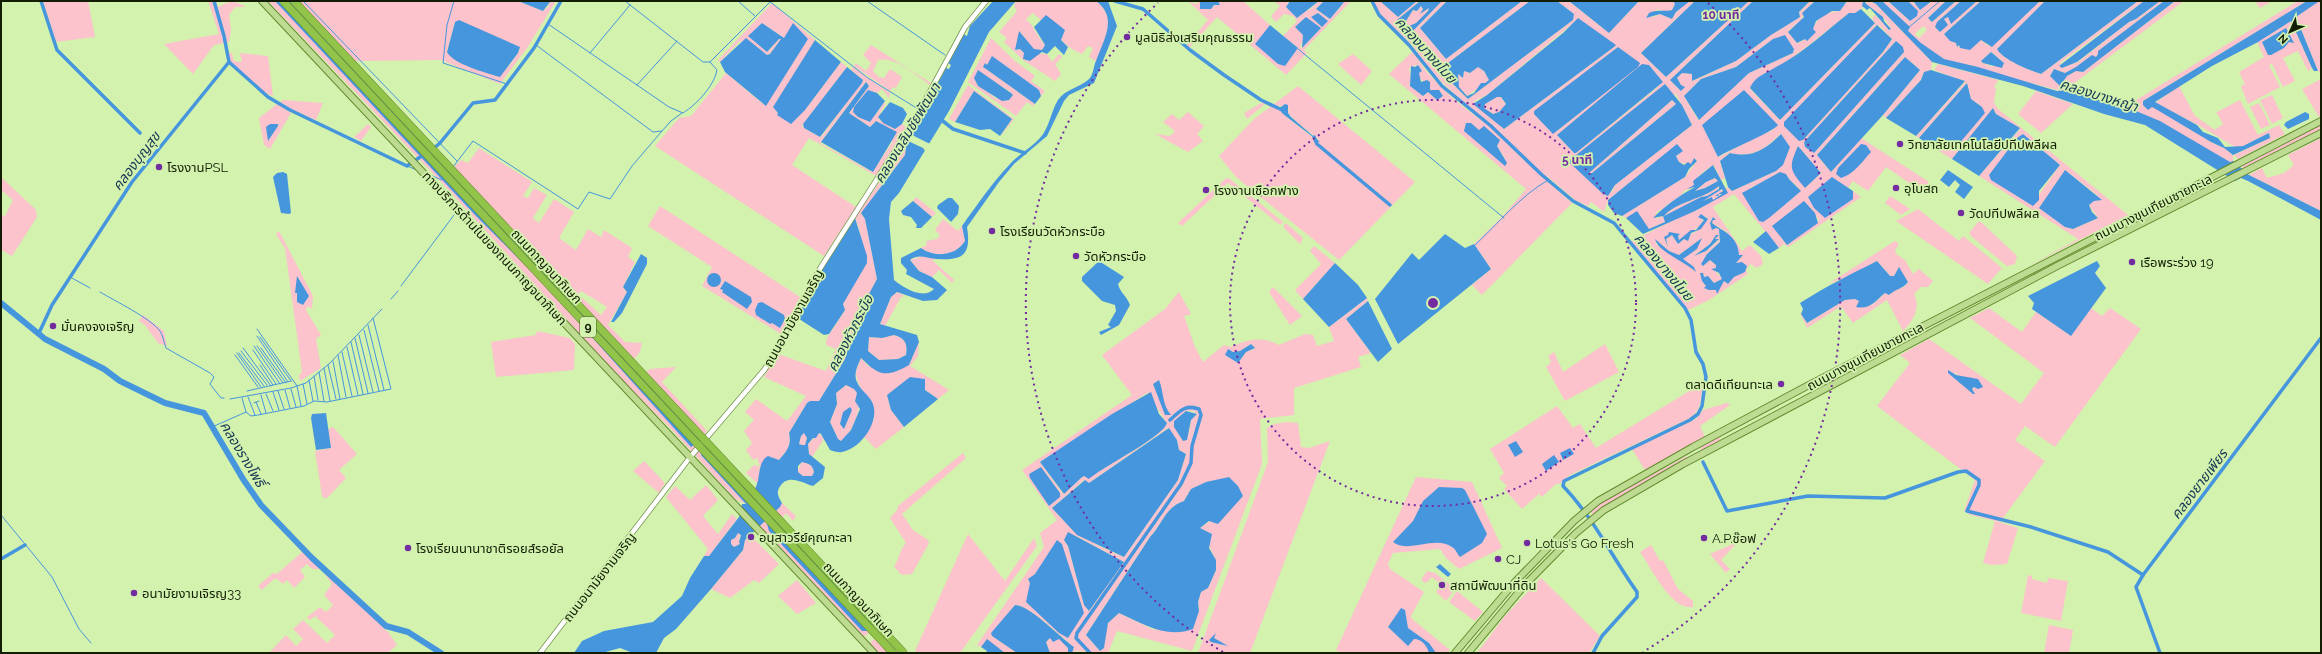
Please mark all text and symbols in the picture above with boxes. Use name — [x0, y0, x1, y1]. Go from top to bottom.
text: 10 นาที — [1703, 8, 1739, 22]
north arrow — [2270, 12, 2310, 52]
water label: คลองบางขโมย — [1392, 14, 1461, 87]
place label: มูลนิธิส่งเสริมคุณธรรม — [1135, 30, 1253, 45]
text: N — [2276, 31, 2291, 46]
marker: มูลนิธิส่งเสริมคุณธรรม — [1122, 32, 1132, 42]
water label: คลองบางหญ้า — [2058, 76, 2141, 115]
water label: คลองเฉลิมชัยพัฒนา — [871, 79, 944, 186]
water label: คลองบุญสุข — [109, 128, 165, 194]
place label: วิทยาลัยเทคโนโลยีปทีปพลีผล — [1908, 137, 2057, 152]
marker: วิทยาลัยเทคโนโลยีปทีปพลีผล — [1895, 139, 1905, 149]
text: 5 นาที — [1562, 153, 1592, 167]
place label: โรงงานPSL — [167, 160, 228, 175]
marker: โรงงานPSL — [154, 162, 164, 172]
street label: ทางบริการด้านในของถนนกาญจนาภิเษก — [419, 168, 571, 328]
street label: ถนนบางขุนเทียนชายทะเล — [2092, 171, 2215, 244]
place label: อุโบสถ — [1904, 181, 1938, 196]
place label: โรงงานเชือกฟาง — [1214, 183, 1299, 198]
marker: อุโบสถ — [1891, 183, 1901, 193]
marker: โรงงานเชือกฟาง — [1201, 185, 1211, 195]
place label: วัดปทีปพลีผล — [1969, 206, 2039, 221]
marker: วัดปทีปพลีผล — [1956, 208, 1966, 218]
place label: โรงเรียนวัดหัวกระบือ — [1000, 224, 1105, 239]
street label: ถนนกาญจนาภิเษก — [508, 225, 586, 307]
marker: โรงเรียนวัดหัวกระบือ — [987, 226, 997, 236]
water label: คลองบางขโมย — [1631, 230, 1698, 305]
place label: วัดหัวกระบือ — [1084, 249, 1146, 264]
marker: วัดหัวกระบือ — [1071, 251, 1081, 261]
place label: เรือพระร่วง 19 — [2140, 255, 2214, 270]
marker: เรือพระร่วง 19 — [2127, 257, 2137, 267]
street label: ถนนอนามัยงามเจริญ — [760, 267, 826, 370]
water label: คลองหัวกระบือ — [824, 291, 877, 374]
centre of rings — [1426, 296, 1440, 310]
road number: 9 — [580, 317, 596, 337]
place label: มั่นคงจงเจริญ — [61, 318, 134, 334]
street label: ถนนบางขุนเทียนชายทะเล — [1804, 319, 1926, 394]
marker: มั่นคงจงเจริญ — [48, 321, 58, 331]
place label: ตลาดดีเทียนทะเล — [1685, 377, 1773, 392]
marker: ตลาดดีเทียนทะเล — [1776, 379, 1786, 389]
water label: คลองรางโพธิ์ — [217, 418, 271, 493]
water label: คลองยายเพียร — [2168, 445, 2231, 522]
street label: ถนนอนามัยงามเจริญ — [560, 530, 639, 625]
place label: อนุสาวรีย์คุณกะลา — [759, 530, 852, 545]
place label: A.P.ช๊อฟ — [1712, 531, 1756, 546]
marker: อนุสาวรีย์คุณกะลา — [746, 532, 756, 542]
marker: A.P.ช๊อฟ — [1699, 533, 1709, 543]
place label: Lotus's Go Fresh — [1535, 536, 1634, 551]
marker: Lotus's Go Fresh — [1522, 538, 1532, 548]
place label: โรงเรียนนานาชาติรอยส์รอยัล — [416, 541, 564, 556]
marker: โรงเรียนนานาชาติรอยส์รอยัล — [403, 543, 413, 553]
place label: CJ — [1506, 552, 1521, 567]
marker: CJ — [1493, 554, 1503, 564]
street label: ถนนกาญจนาภิเษก — [820, 559, 897, 640]
place label: สถานีพัฒนาที่ดิน — [1450, 576, 1536, 593]
marker: สถานีพัฒนาที่ดิน — [1437, 580, 1447, 590]
place label: อนามัยงามเจิรญ33 — [142, 586, 241, 601]
marker: อนามัยงามเจิรญ33 — [129, 588, 139, 598]

